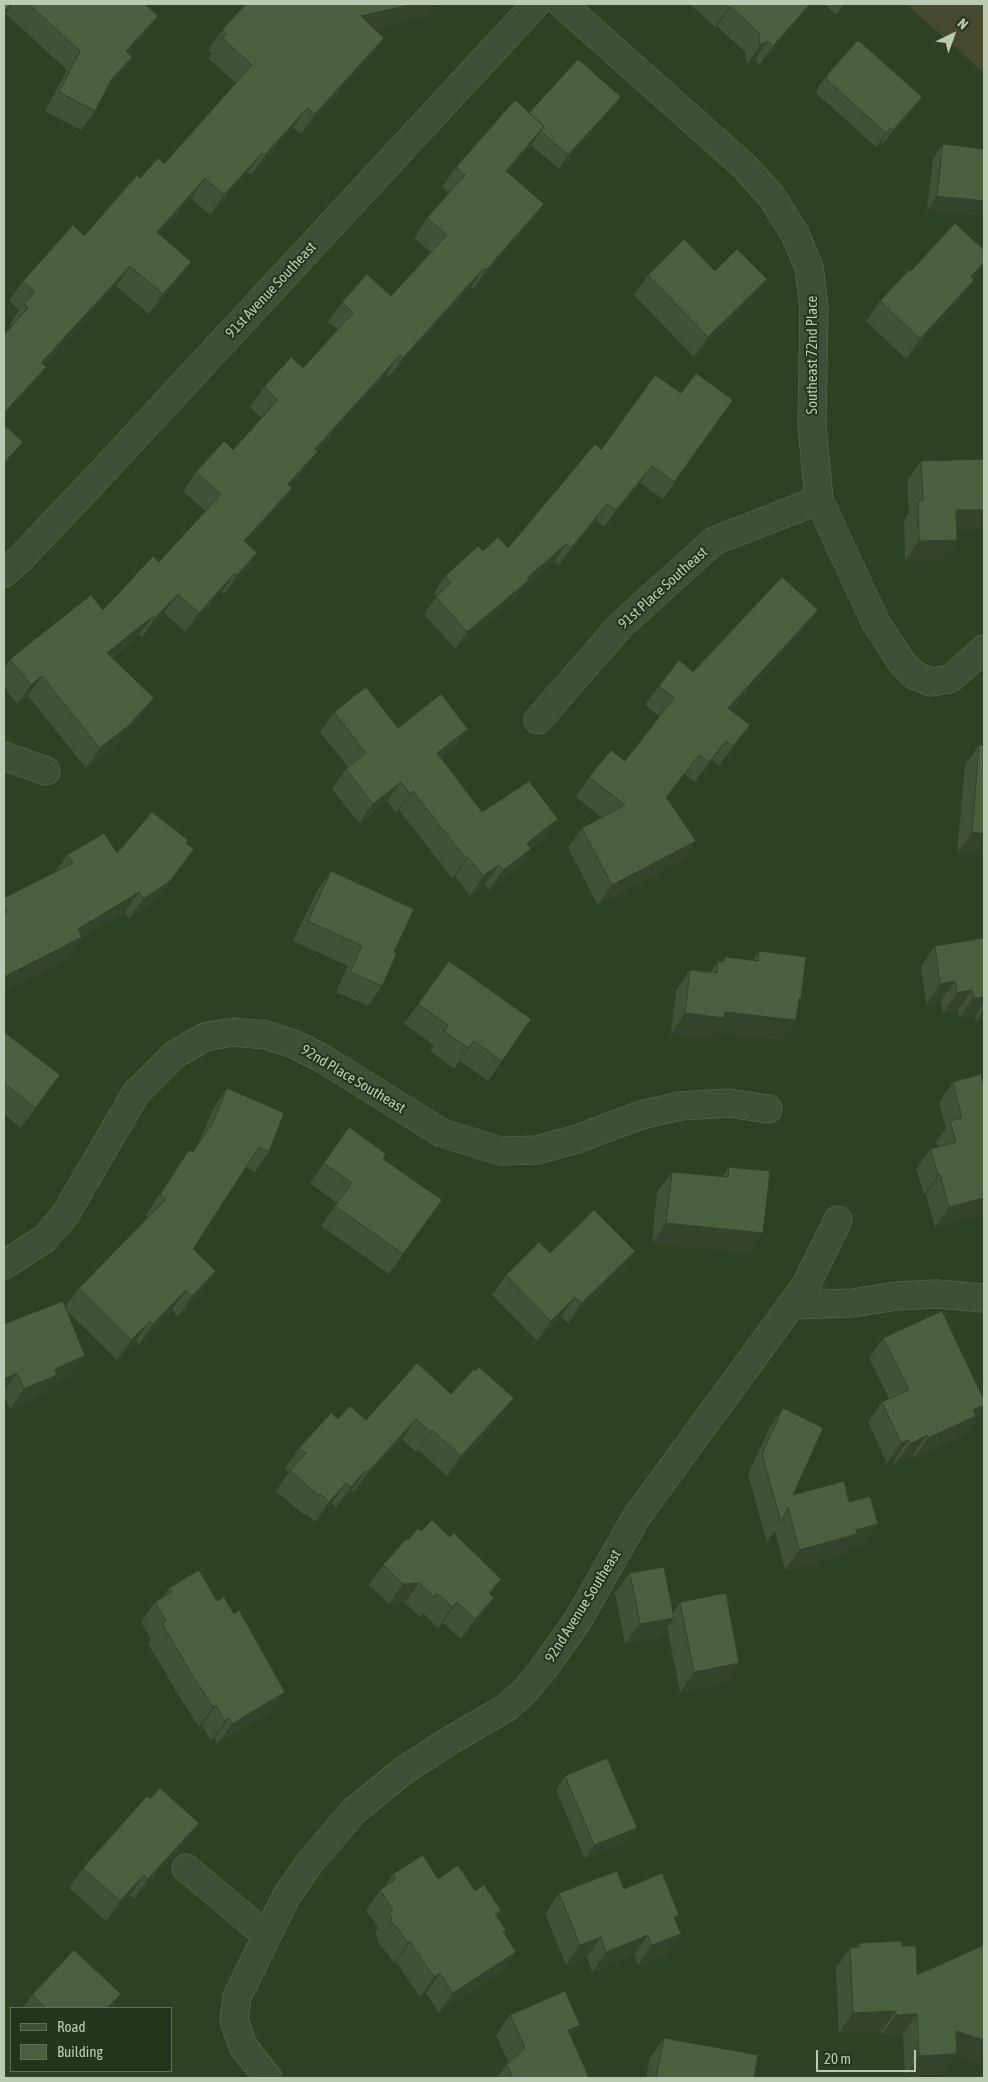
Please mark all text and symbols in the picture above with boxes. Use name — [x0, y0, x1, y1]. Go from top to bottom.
north arrow — [928, 10, 978, 60]
text: N — [955, 15, 971, 33]
street label: 91st Avenue Southeast — [222, 238, 320, 342]
street label: Southeast 72nd Place — [803, 296, 821, 414]
street label: 91st Place Southeast — [615, 543, 711, 633]
street label: 92nd Place Southeast — [297, 1041, 409, 1117]
street label: 92nd Avenue Southeast — [541, 1546, 625, 1666]
legend — [10, 2007, 172, 2072]
text: Road — [57, 2018, 86, 2035]
scale bar — [818, 2040, 918, 2072]
text: Building — [57, 2043, 103, 2060]
text: 20 m — [824, 2050, 851, 2067]

